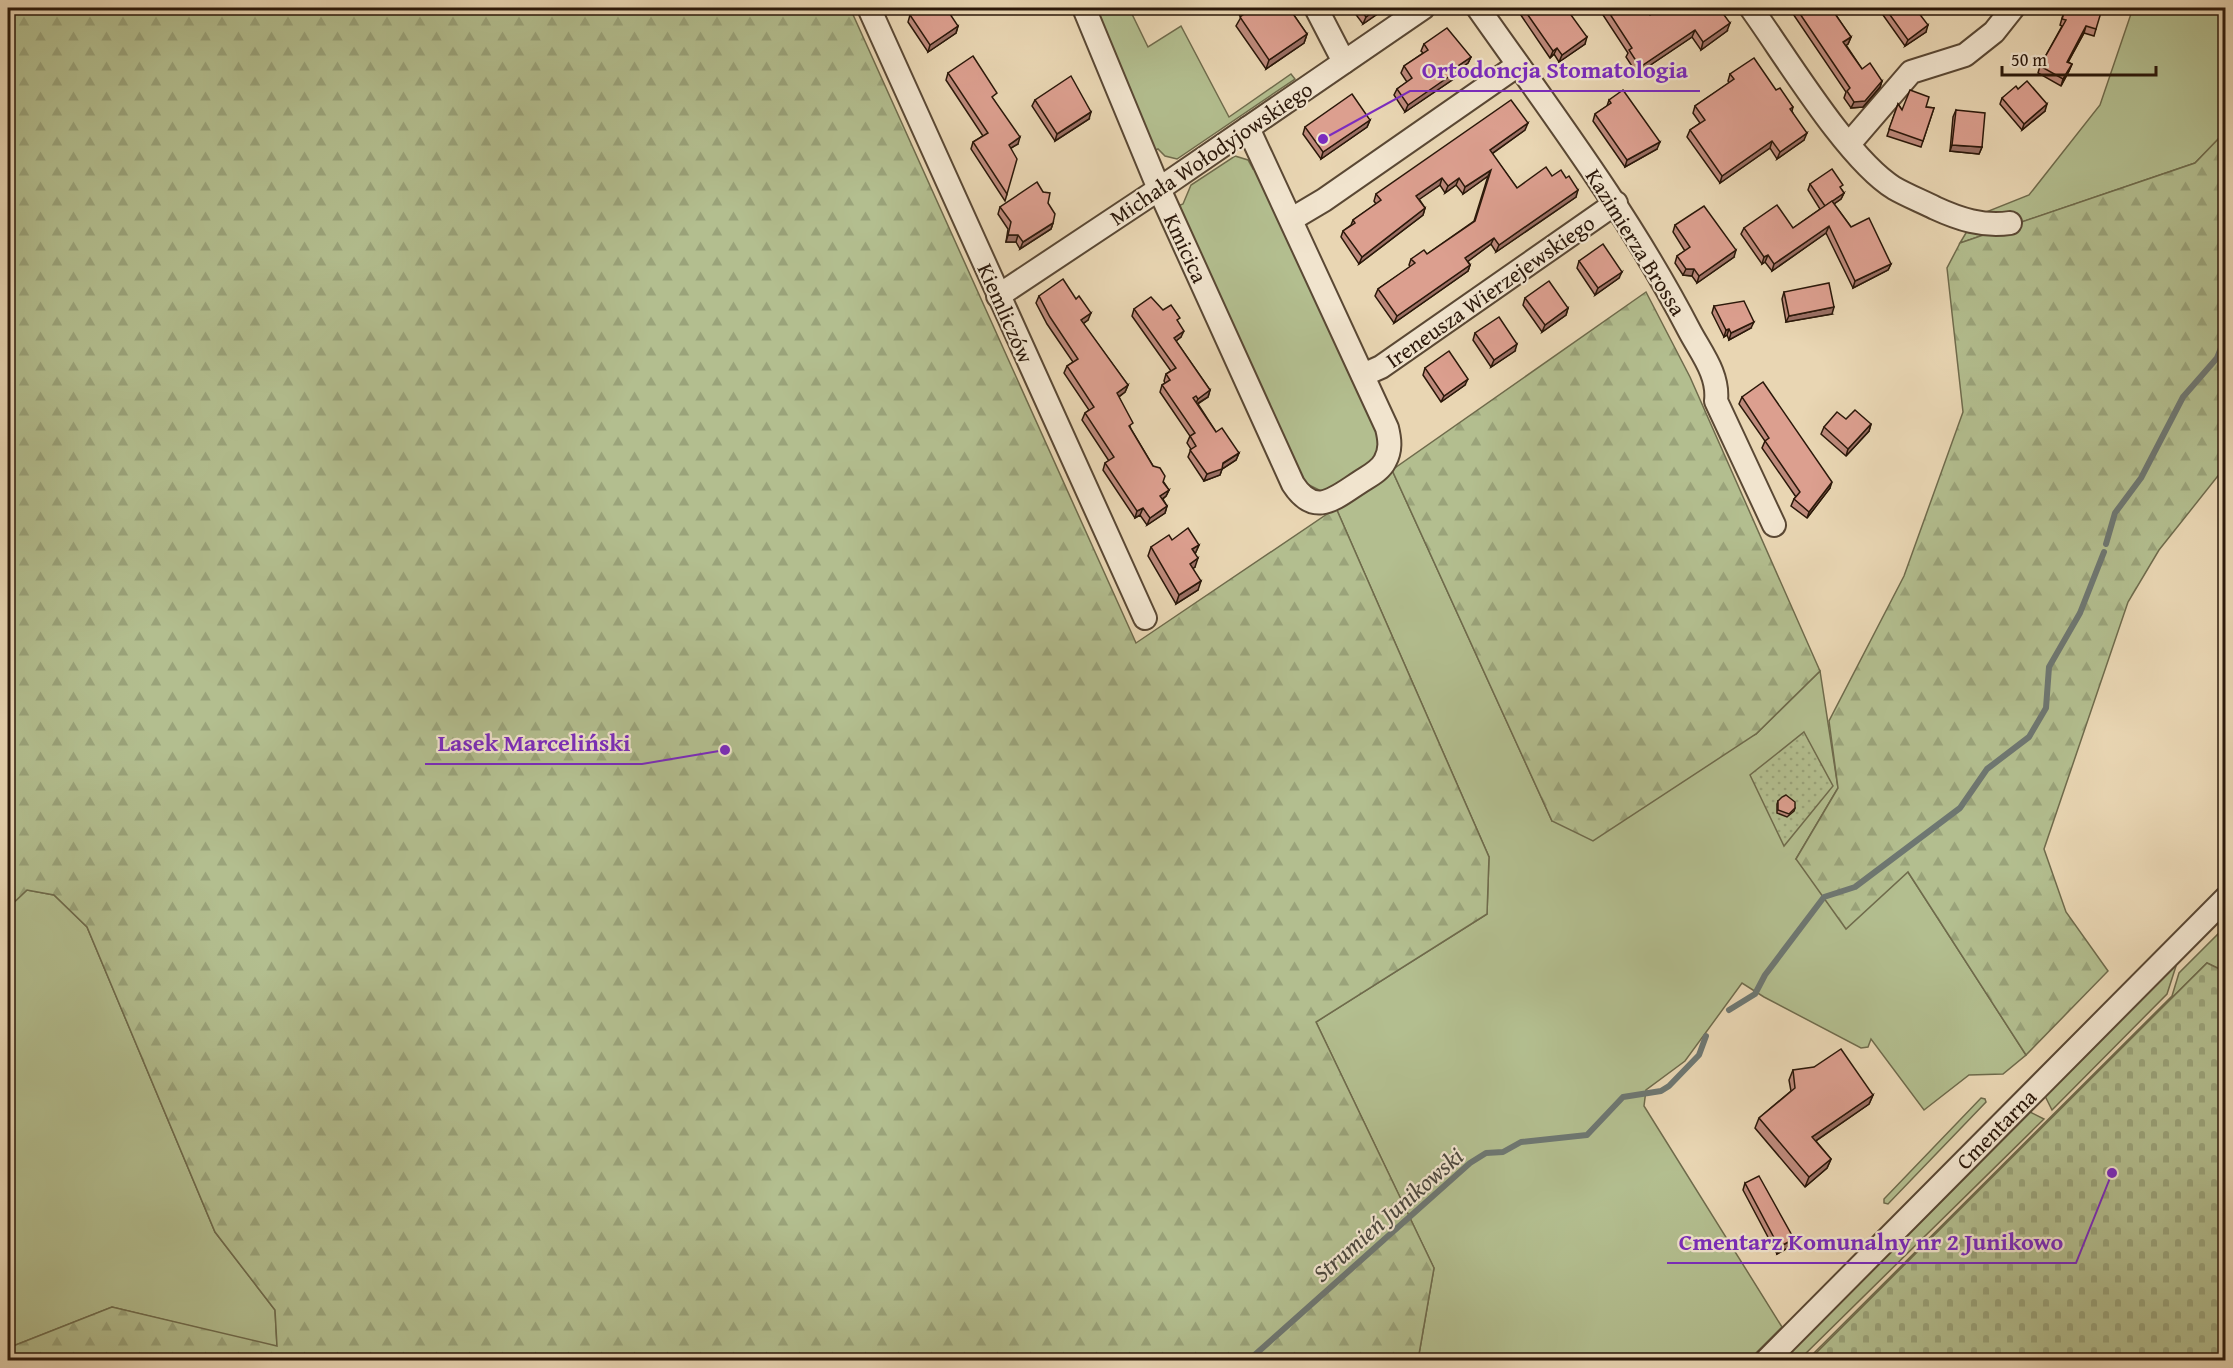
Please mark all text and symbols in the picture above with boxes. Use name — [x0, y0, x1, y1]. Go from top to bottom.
scale bar — [2002, 39, 2156, 77]
text: 50 m — [2011, 46, 2047, 73]
callout: Ortodoncja Stomatologia — [1410, 49, 1700, 91]
text: Ortodoncja Stomatologia — [1422, 52, 1689, 87]
street label: Michała Wołodyjowskiego — [1103, 73, 1319, 233]
street label: Kazimierza Brossa — [1578, 162, 1694, 322]
street label: Ireneusza Wierzejewskiego — [1379, 207, 1601, 375]
street label: Kmicica — [1156, 208, 1216, 288]
street label: Kiemliczów — [970, 258, 1042, 368]
callout: Lasek Marceliński — [425, 722, 642, 764]
text: Lasek Marceliński — [438, 725, 630, 760]
street label: Cmentarna — [1948, 1081, 2044, 1177]
water label: Strumień Junikowski — [1305, 1139, 1471, 1290]
callout: Cmentarz Komunalny nr 2 Junikowo — [1667, 1221, 2076, 1263]
text: Cmentarz Komunalny nr 2 Junikowo — [1679, 1224, 2063, 1259]

